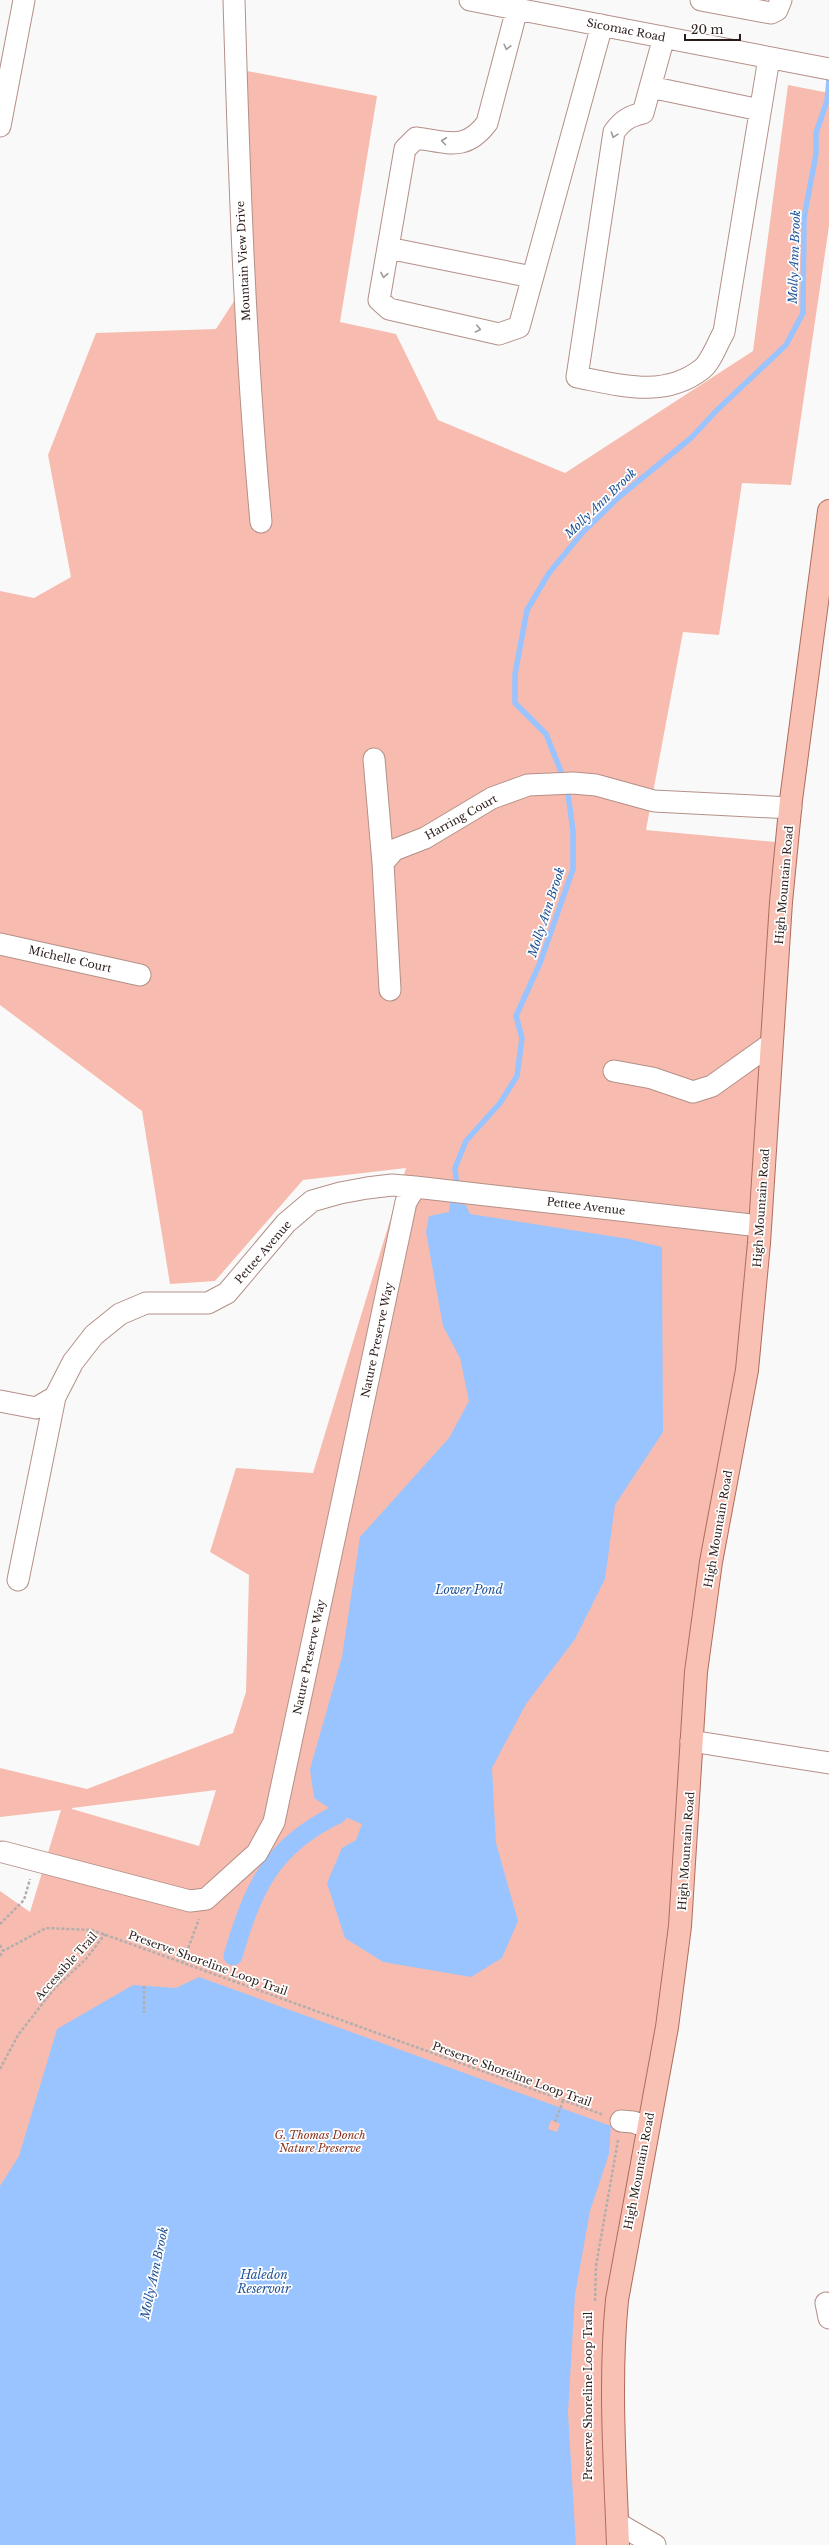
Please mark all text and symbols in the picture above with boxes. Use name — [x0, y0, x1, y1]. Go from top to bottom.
street label: Sicomac Road — [585, 15, 667, 45]
scale bar — [685, 16, 740, 42]
text: 20 m — [691, 22, 723, 37]
one-way arrow — [503, 43, 512, 50]
one-way arrow — [610, 132, 619, 139]
one-way arrow — [441, 137, 447, 146]
street label: Mountain View Drive — [233, 201, 253, 321]
water label: Molly Ann Brook — [785, 210, 803, 305]
one-way arrow — [380, 272, 388, 278]
one-way arrow — [474, 324, 481, 333]
water label: Molly Ann Brook — [560, 465, 639, 542]
street label: Harring Court — [422, 791, 500, 843]
street label: High Mountain Road — [772, 825, 796, 945]
water label: Molly Ann Brook — [524, 865, 568, 960]
street label: Michelle Court — [27, 943, 114, 976]
street label: High Mountain Road — [750, 1148, 772, 1268]
street label: Pettee Avenue — [546, 1194, 626, 1218]
street label: Pettee Avenue — [232, 1218, 294, 1286]
street label: Nature Preserve Way — [358, 1281, 396, 1399]
street label: High Mountain Road — [701, 1469, 735, 1589]
water label: Lower Pond — [434, 1582, 504, 1597]
street label: Nature Preserve Way — [290, 1598, 328, 1716]
street label: High Mountain Road — [675, 1791, 697, 1911]
street label: Preserve Shoreline Loop Trail — [126, 1928, 290, 1999]
street label: Accessible Trail — [31, 1929, 101, 2004]
street label: Preserve Shoreline Loop Trail — [430, 2039, 594, 2110]
street label: High Mountain Road — [621, 2111, 657, 2231]
park label: G. Thomas Donch Nature Preserve — [275, 2128, 365, 2155]
water label: Molly Ann Brook — [137, 2226, 171, 2321]
water label: Haledon Reservoir — [236, 2267, 291, 2296]
street label: Preserve Shoreline Loop Trail — [581, 2311, 595, 2480]

